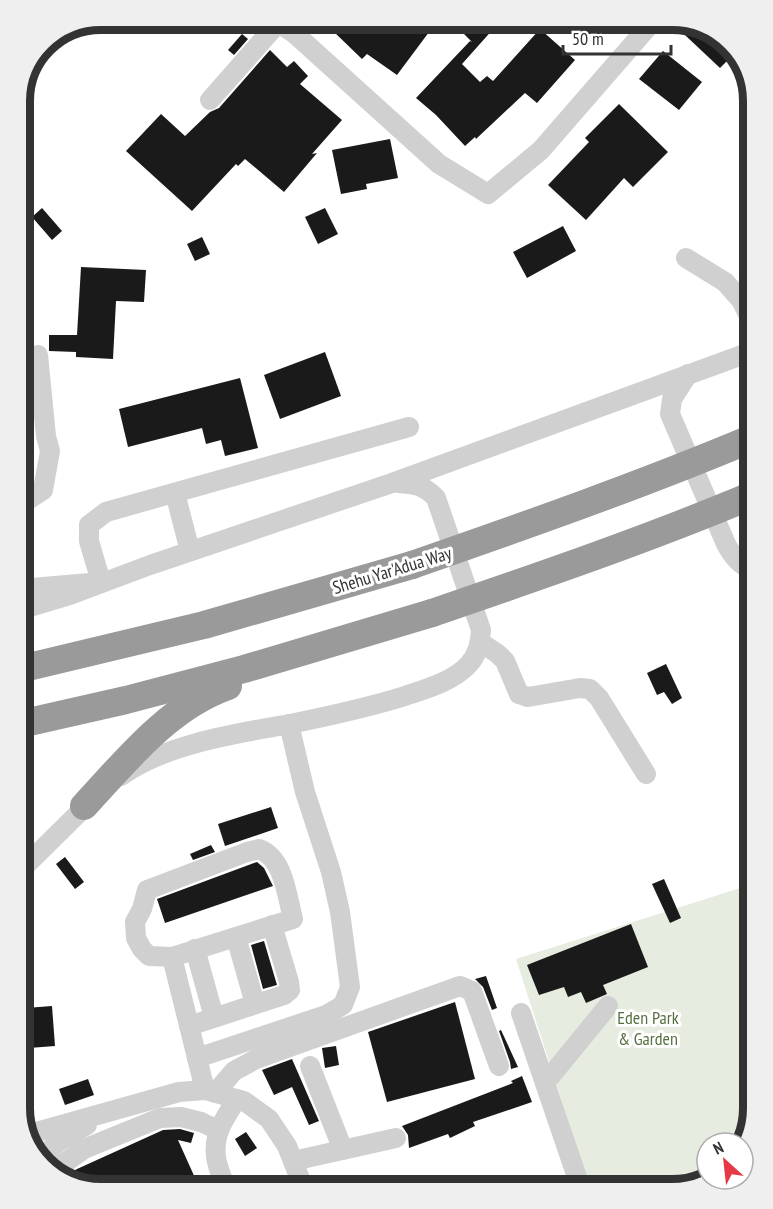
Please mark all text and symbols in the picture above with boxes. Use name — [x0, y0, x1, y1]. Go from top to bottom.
scale bar — [563, 18, 671, 56]
text: 50 m — [572, 27, 604, 50]
street label: Shehu Yar'Adua Way — [330, 541, 455, 599]
park label: Eden Park & Garden — [617, 1006, 679, 1050]
north arrow — [695, 1131, 755, 1191]
text: N — [710, 1137, 727, 1159]

